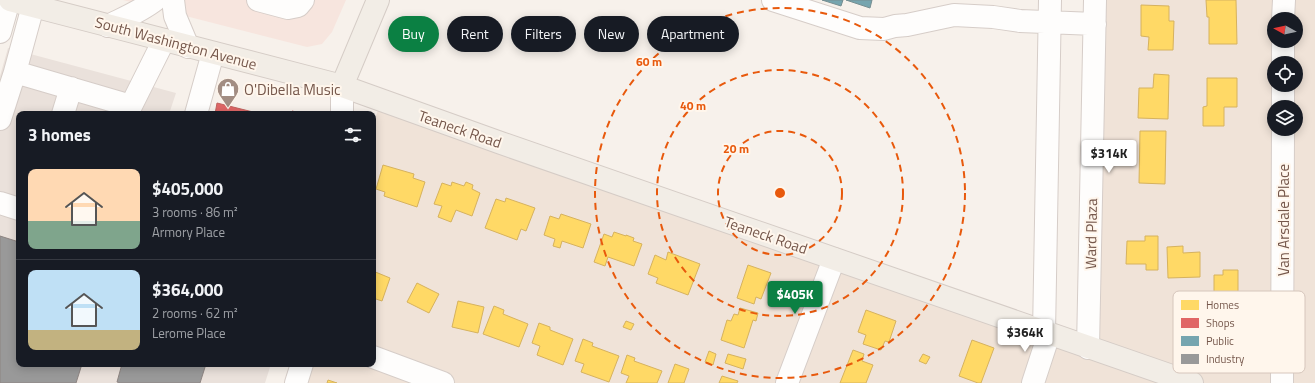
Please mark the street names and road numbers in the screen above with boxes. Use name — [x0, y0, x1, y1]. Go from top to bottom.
street label: South Washington Avenue — [92, 10, 260, 76]
street label: Teaneck Road — [415, 104, 505, 154]
street label: Van Arsdale Place — [1272, 164, 1295, 276]
street label: Ward Plaza — [1079, 198, 1103, 270]
street label: Teaneck Road — [721, 210, 811, 260]

